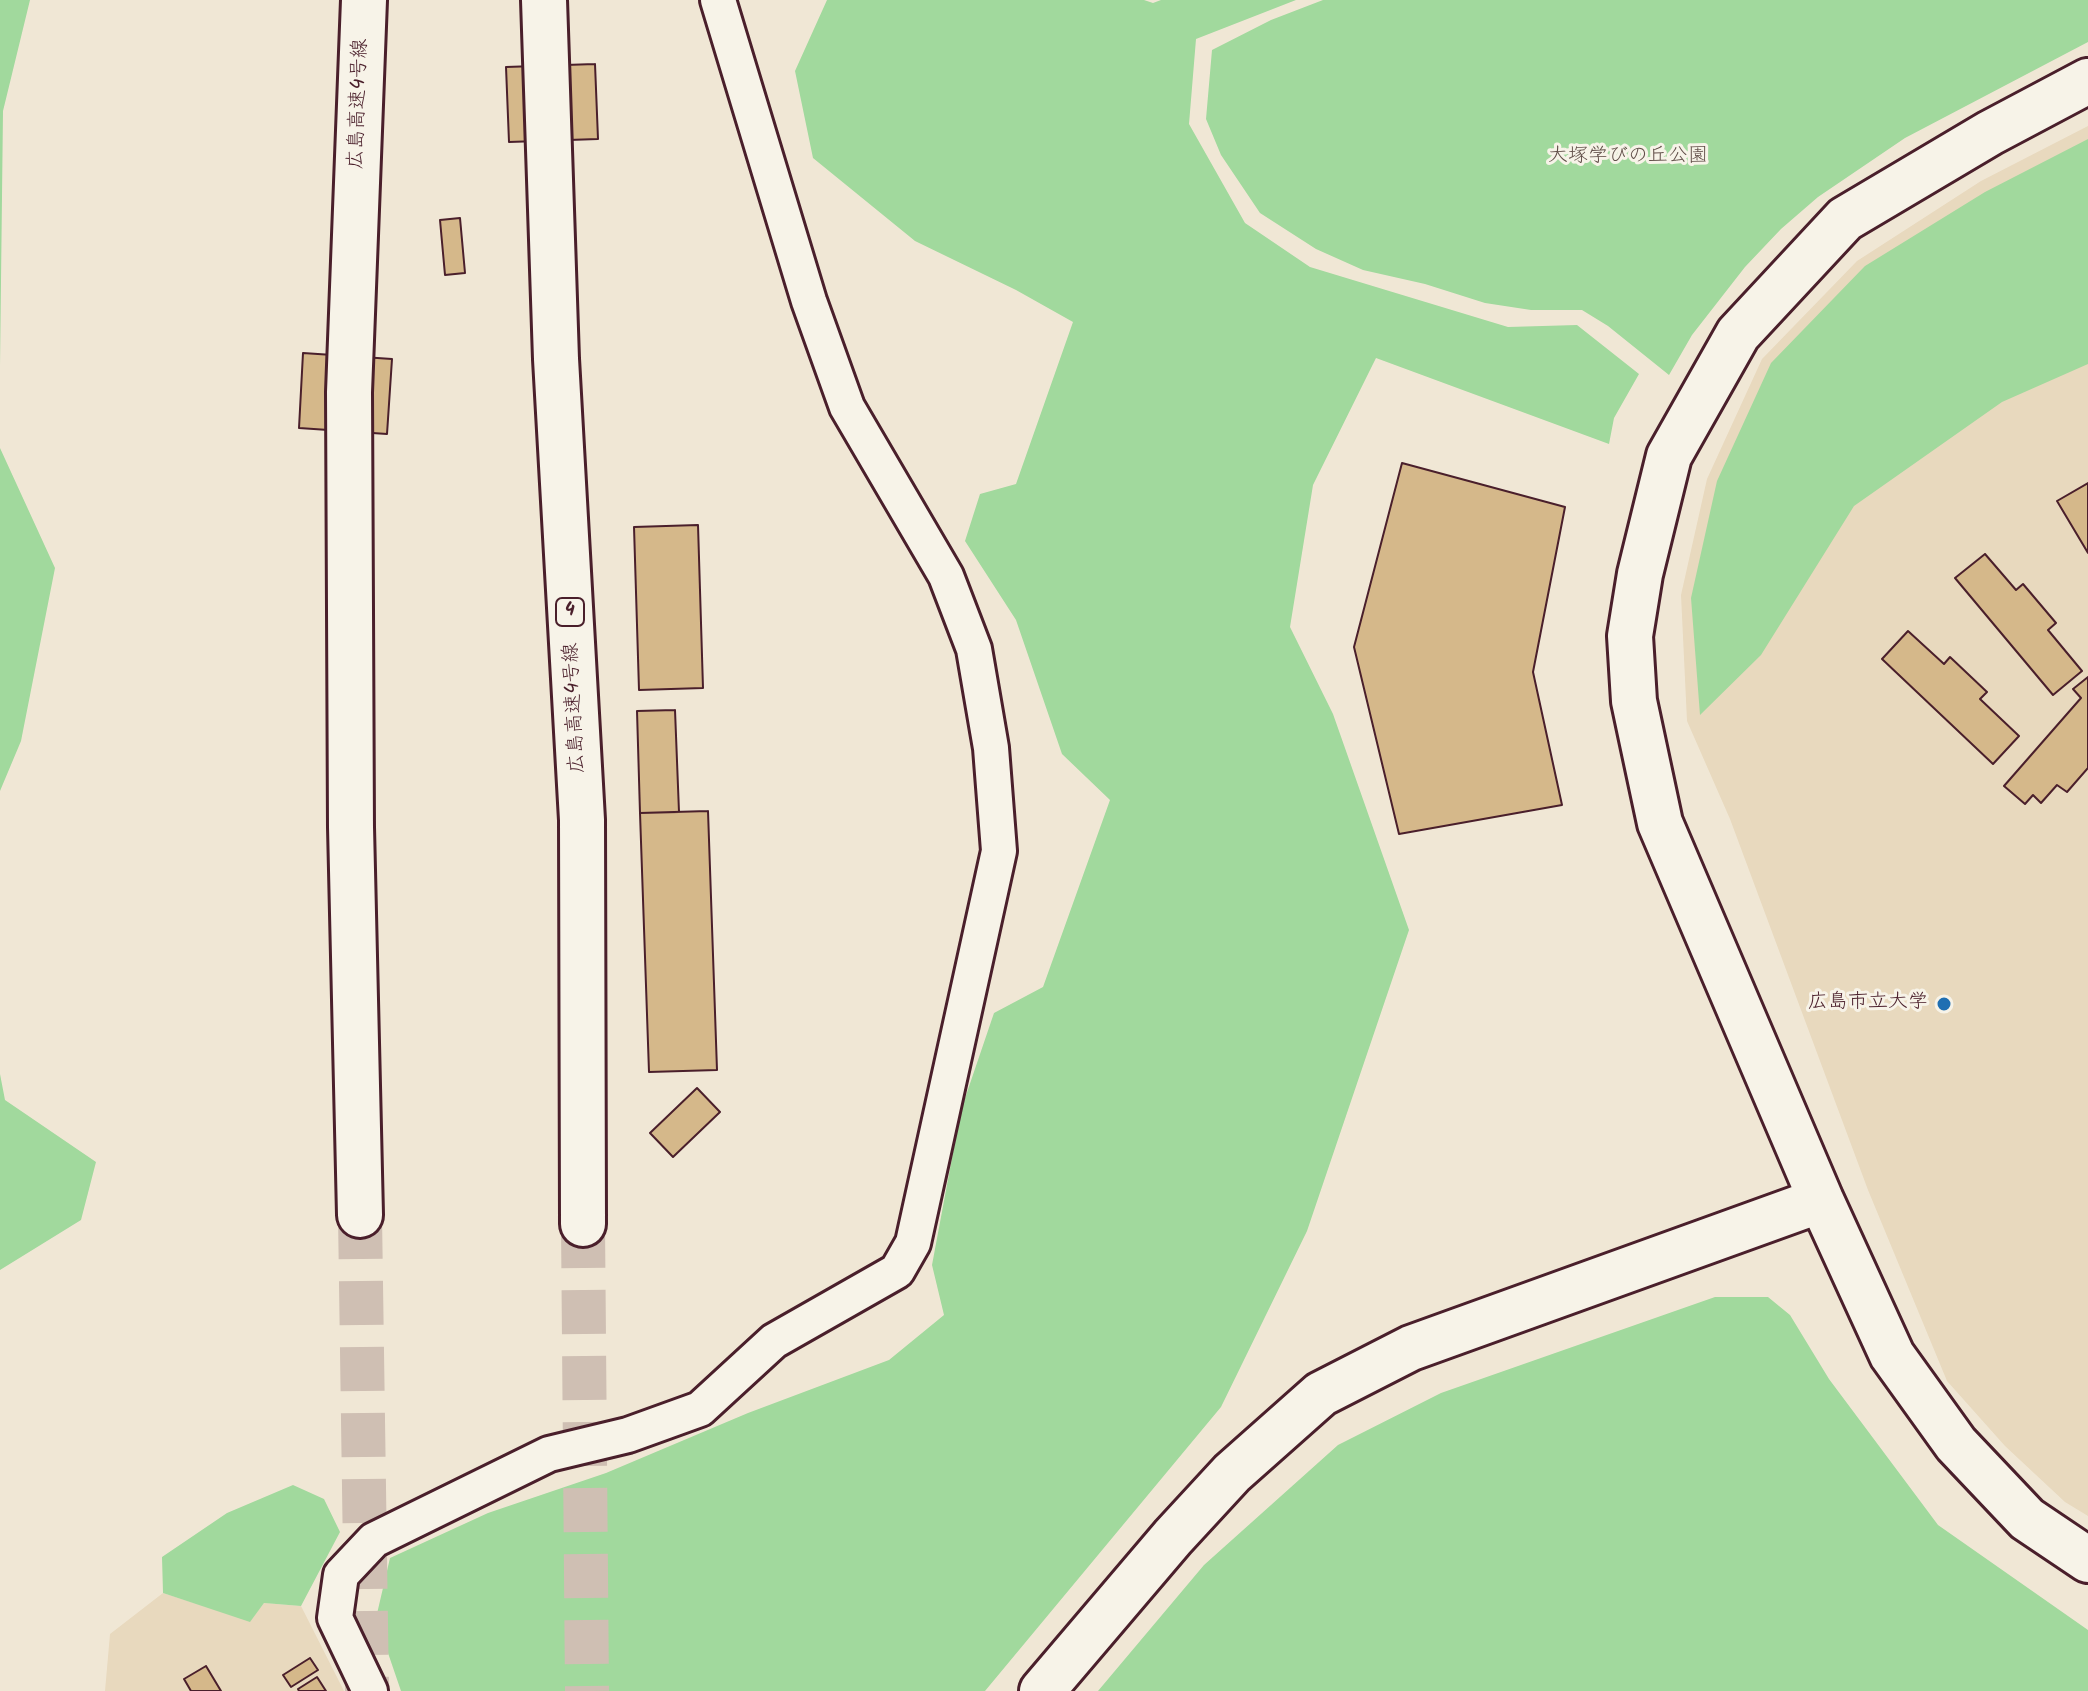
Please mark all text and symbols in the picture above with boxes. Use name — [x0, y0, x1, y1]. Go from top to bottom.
street label: 広島高速4号線 — [346, 38, 374, 170]
park label: 大塚学びの丘公園 — [1548, 146, 1708, 170]
road number: 4 — [556, 598, 584, 626]
street label: 広島高速4号線 — [561, 642, 591, 774]
place label: 広島市立大学 — [1808, 992, 1928, 1016]
marker: 広島市立大学 — [1935, 995, 1953, 1013]

